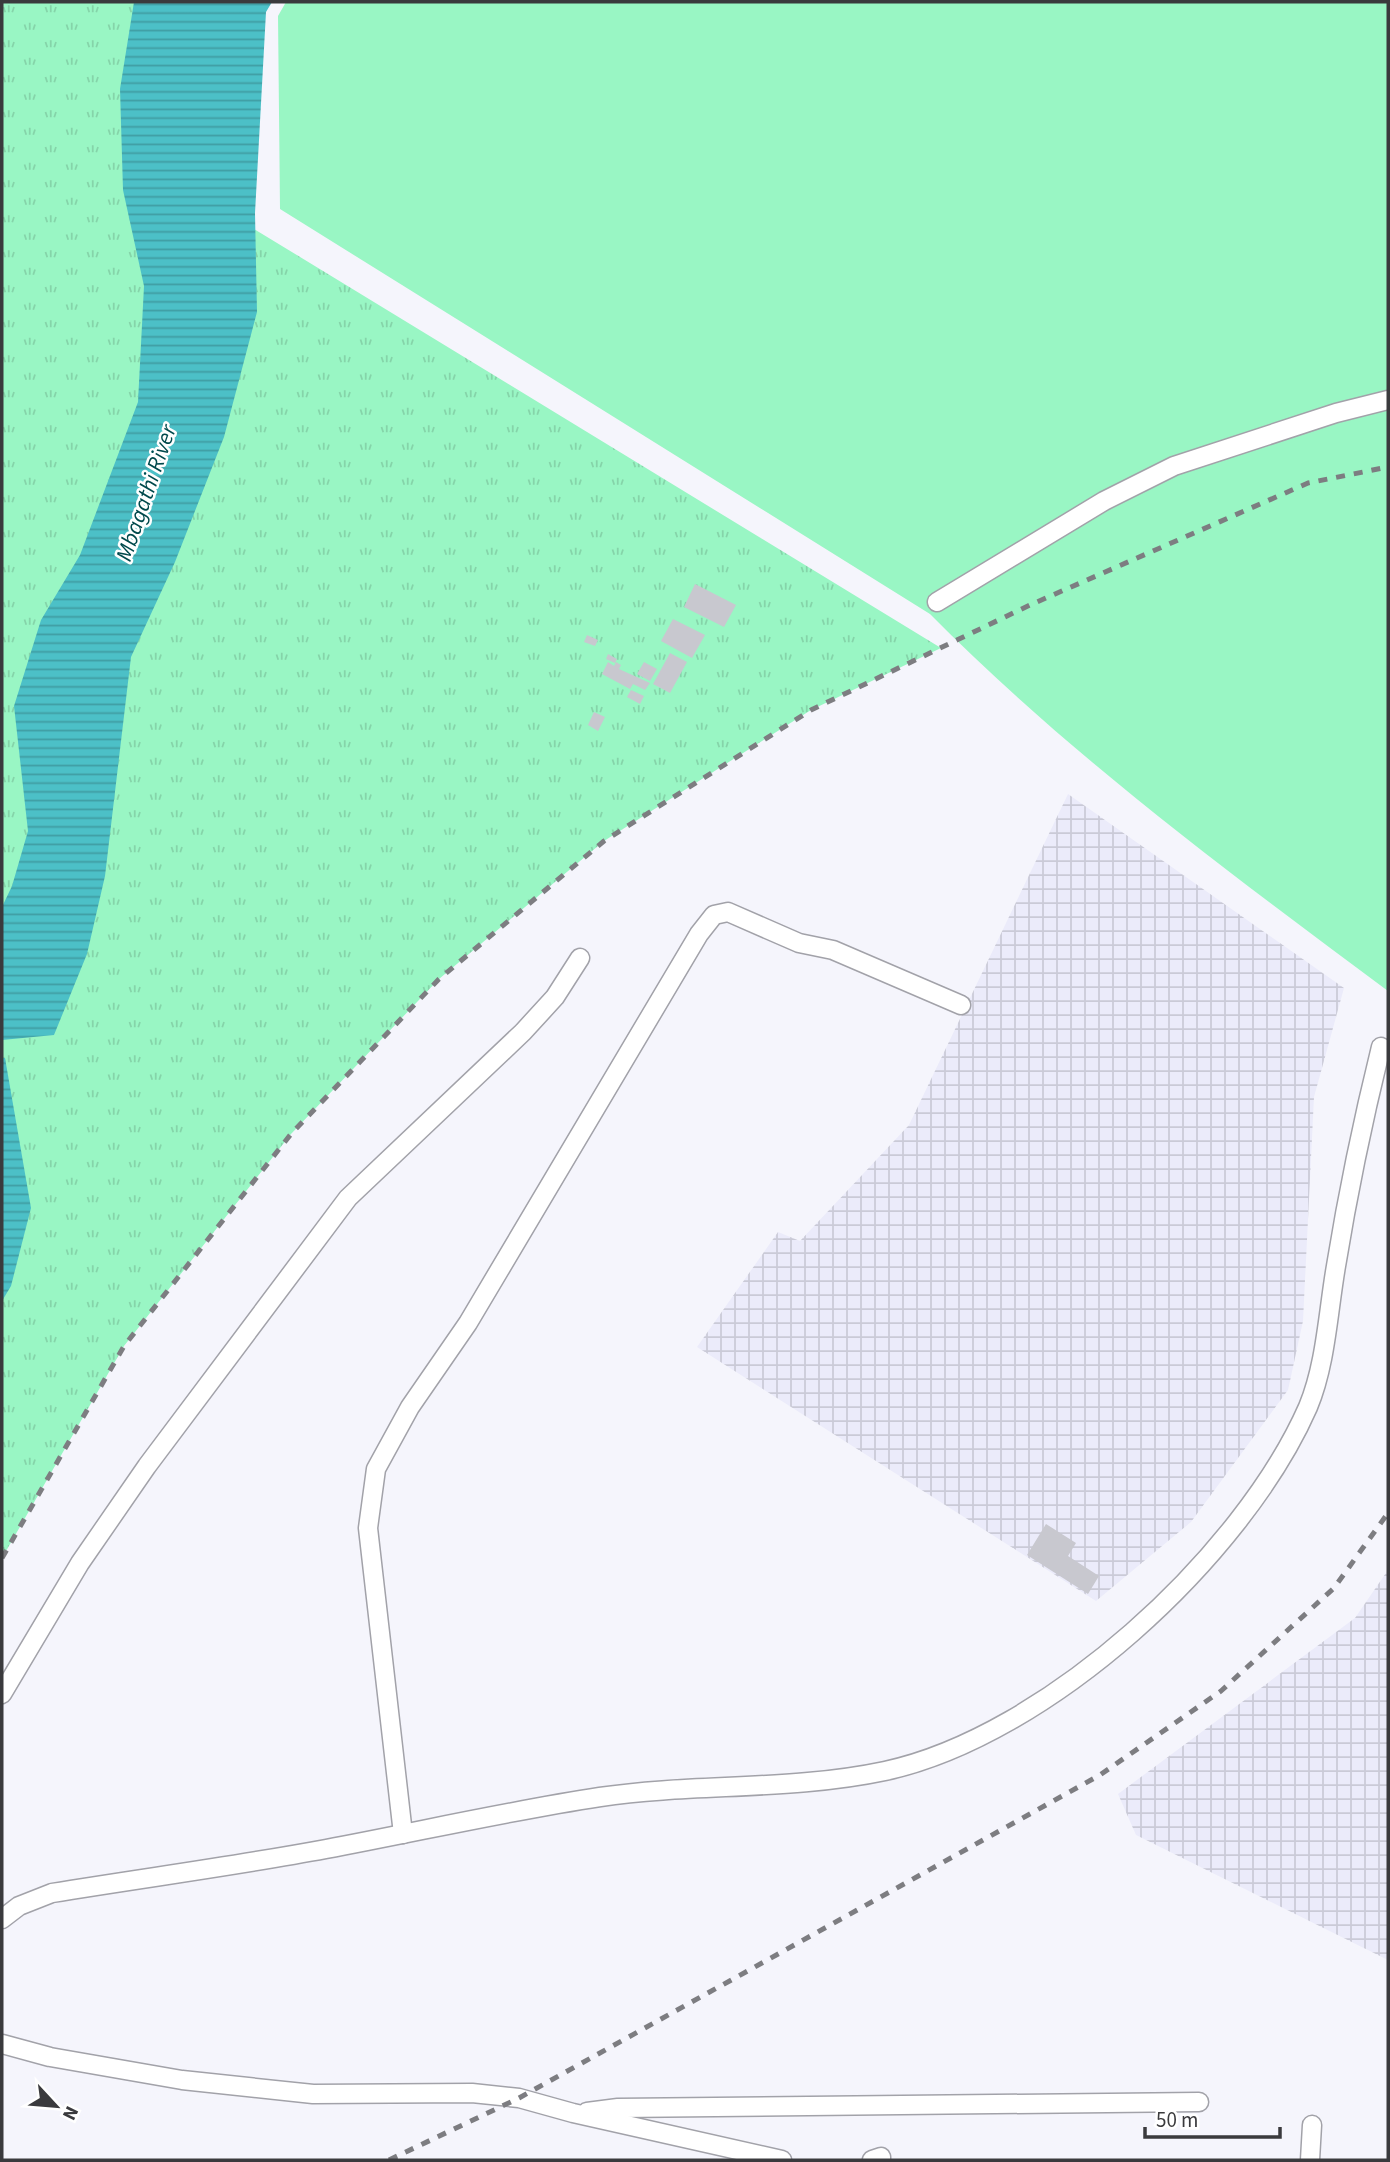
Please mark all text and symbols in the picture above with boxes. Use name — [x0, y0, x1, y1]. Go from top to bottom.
water label: Mbagathi River — [107, 419, 185, 566]
north arrow — [21, 2071, 91, 2141]
scale bar — [1145, 2096, 1280, 2140]
text: N — [55, 2101, 85, 2124]
text: 50 m — [1156, 2105, 1198, 2135]

